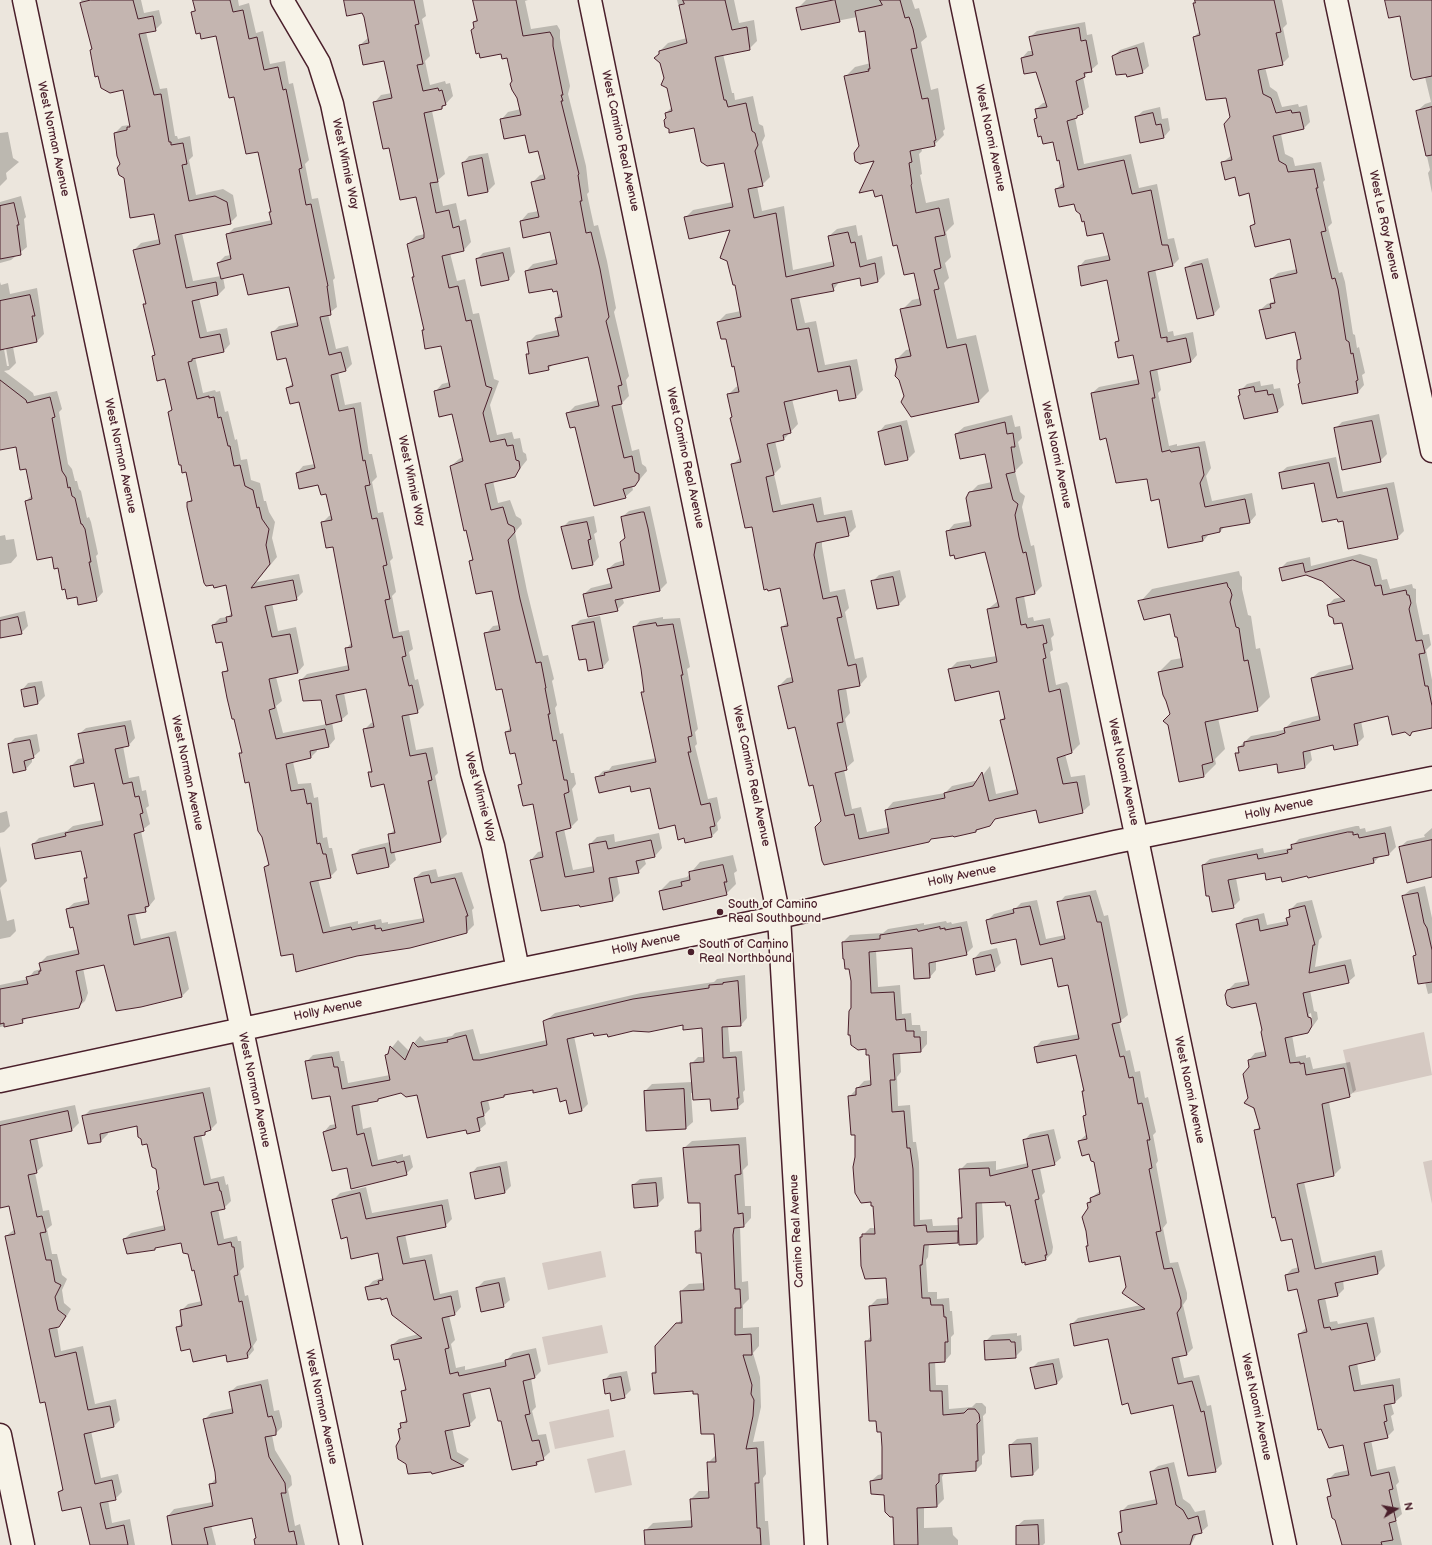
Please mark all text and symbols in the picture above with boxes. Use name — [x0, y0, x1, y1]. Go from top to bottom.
street label: West Camino Real Avenue — [598, 69, 642, 213]
street label: West Norman Avenue — [34, 80, 72, 198]
street label: West Naomi Avenue — [972, 83, 1008, 193]
street label: West Winnie Way — [328, 117, 362, 211]
street label: West Le Roy Avenue — [1365, 169, 1403, 281]
street label: West Camino Real Avenue — [663, 386, 707, 530]
street label: West Norman Avenue — [101, 397, 139, 515]
street label: West Naomi Avenue — [1038, 400, 1074, 510]
street label: West Winnie Way — [394, 434, 428, 528]
street label: West Camino Real Avenue — [729, 704, 773, 848]
street label: West Norman Avenue — [168, 714, 206, 832]
street label: West Naomi Avenue — [1105, 717, 1141, 827]
street label: West Winnie Way — [461, 750, 499, 844]
street label: Holly Avenue — [1243, 795, 1315, 823]
street label: Holly Avenue — [926, 862, 998, 890]
place label: South of Camino Real Southbound — [728, 898, 821, 926]
marker: South of Camino Real Southbound — [715, 907, 725, 917]
street label: Holly Avenue — [610, 930, 682, 958]
place label: South of Camino Real Northbound — [699, 938, 792, 966]
marker: South of Camino Real Northbound — [686, 947, 696, 957]
street label: Holly Avenue — [292, 996, 364, 1024]
street label: West Norman Avenue — [235, 1031, 273, 1149]
street label: West Naomi Avenue — [1171, 1035, 1207, 1145]
street label: Camino Real Avenue — [787, 1174, 807, 1288]
street label: West Norman Avenue — [302, 1348, 340, 1466]
street label: West Naomi Avenue — [1238, 1352, 1274, 1462]
north arrow — [1376, 1489, 1416, 1529]
text: N — [1401, 1501, 1415, 1512]

